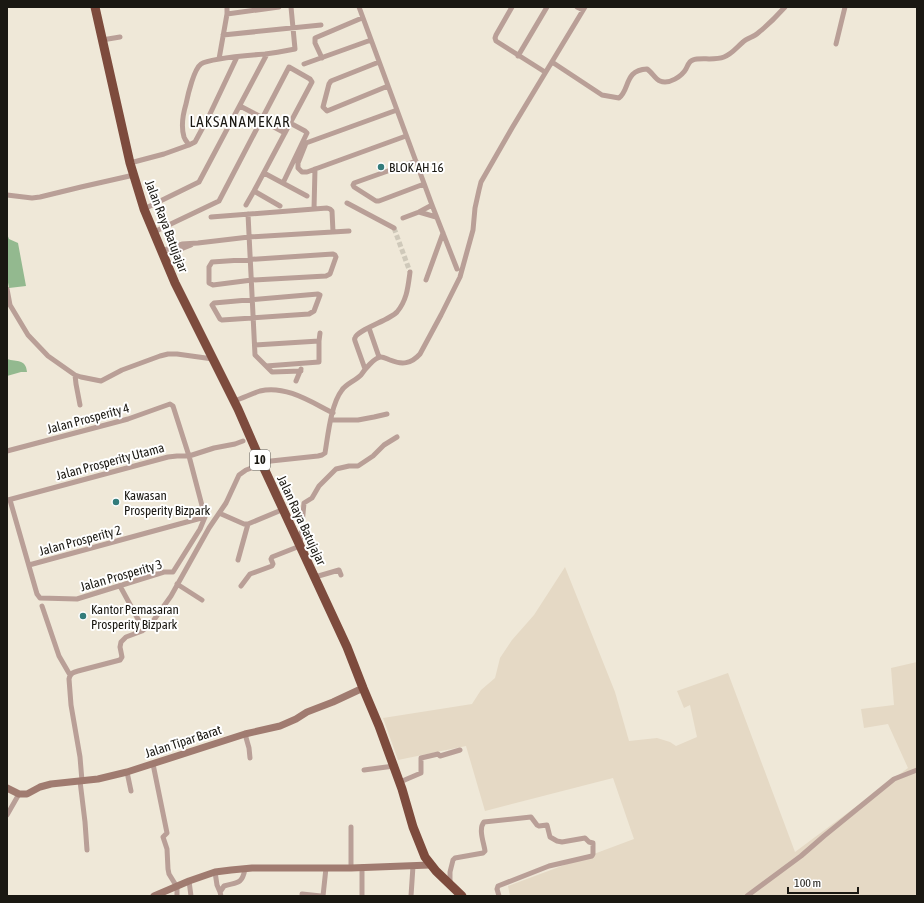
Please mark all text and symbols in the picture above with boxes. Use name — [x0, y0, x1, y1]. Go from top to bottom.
district label: LAKSANAMEKAR — [190, 113, 291, 130]
place label: BLOK AH 16 — [389, 160, 444, 175]
marker: BLOK AH 16 — [376, 162, 386, 172]
street label: Jalan Raya Batujajar — [142, 178, 191, 275]
street label: Jalan Prosperity 4 — [45, 400, 131, 437]
street label: Jalan Prosperity Utama — [54, 440, 166, 483]
road number: 10 — [250, 450, 270, 470]
street label: Jalan Raya Batujajar — [274, 473, 329, 568]
place label: Kawasan Prosperity Bizpark — [124, 488, 211, 518]
marker: Kawasan Prosperity Bizpark — [111, 497, 121, 507]
street label: Jalan Prosperity 2 — [37, 522, 123, 559]
street label: Jalan Prosperity 3 — [78, 557, 164, 594]
place label: Kantor Pemasaran Prosperity Bizpark — [91, 602, 179, 632]
marker: Kantor Pemasaran Prosperity Bizpark — [78, 611, 88, 621]
street label: Jalan Tipar Barat — [143, 722, 224, 761]
scale bar — [788, 869, 858, 895]
text: 100 m — [794, 876, 821, 890]

